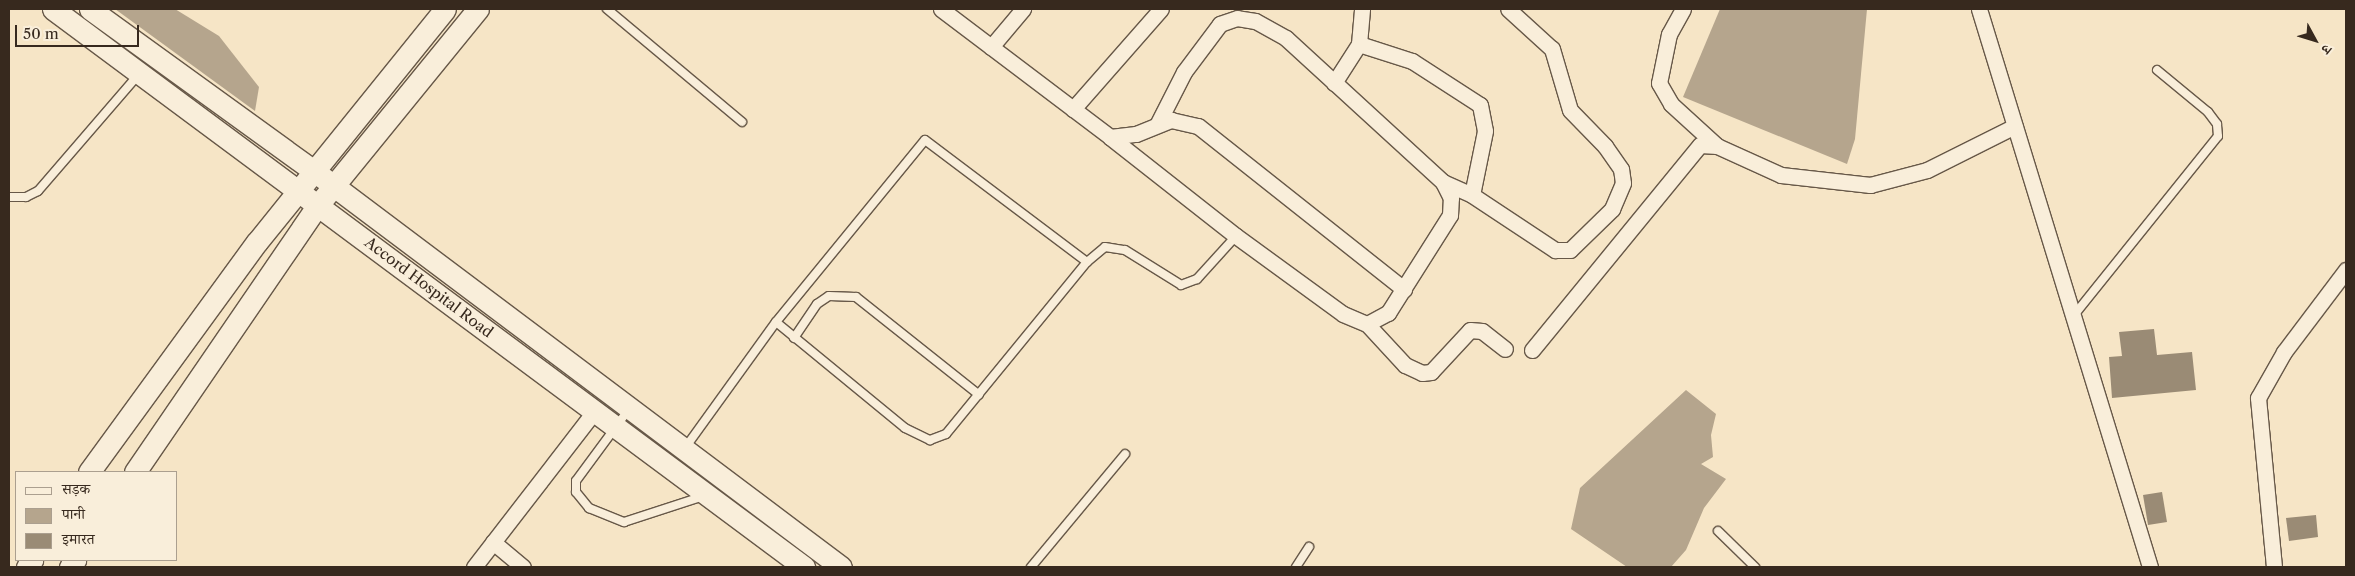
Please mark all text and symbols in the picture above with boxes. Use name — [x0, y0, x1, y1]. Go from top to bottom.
scale bar — [18, 15, 141, 47]
north arrow — [2290, 15, 2340, 65]
text: 50 m — [23, 24, 59, 43]
text: उ — [2317, 41, 2336, 58]
street label: Accord Hospital Road — [361, 233, 497, 341]
legend — [15, 471, 178, 561]
text: सड़क — [62, 479, 90, 498]
text: पानी — [62, 504, 85, 523]
text: इमारत — [62, 529, 95, 548]

